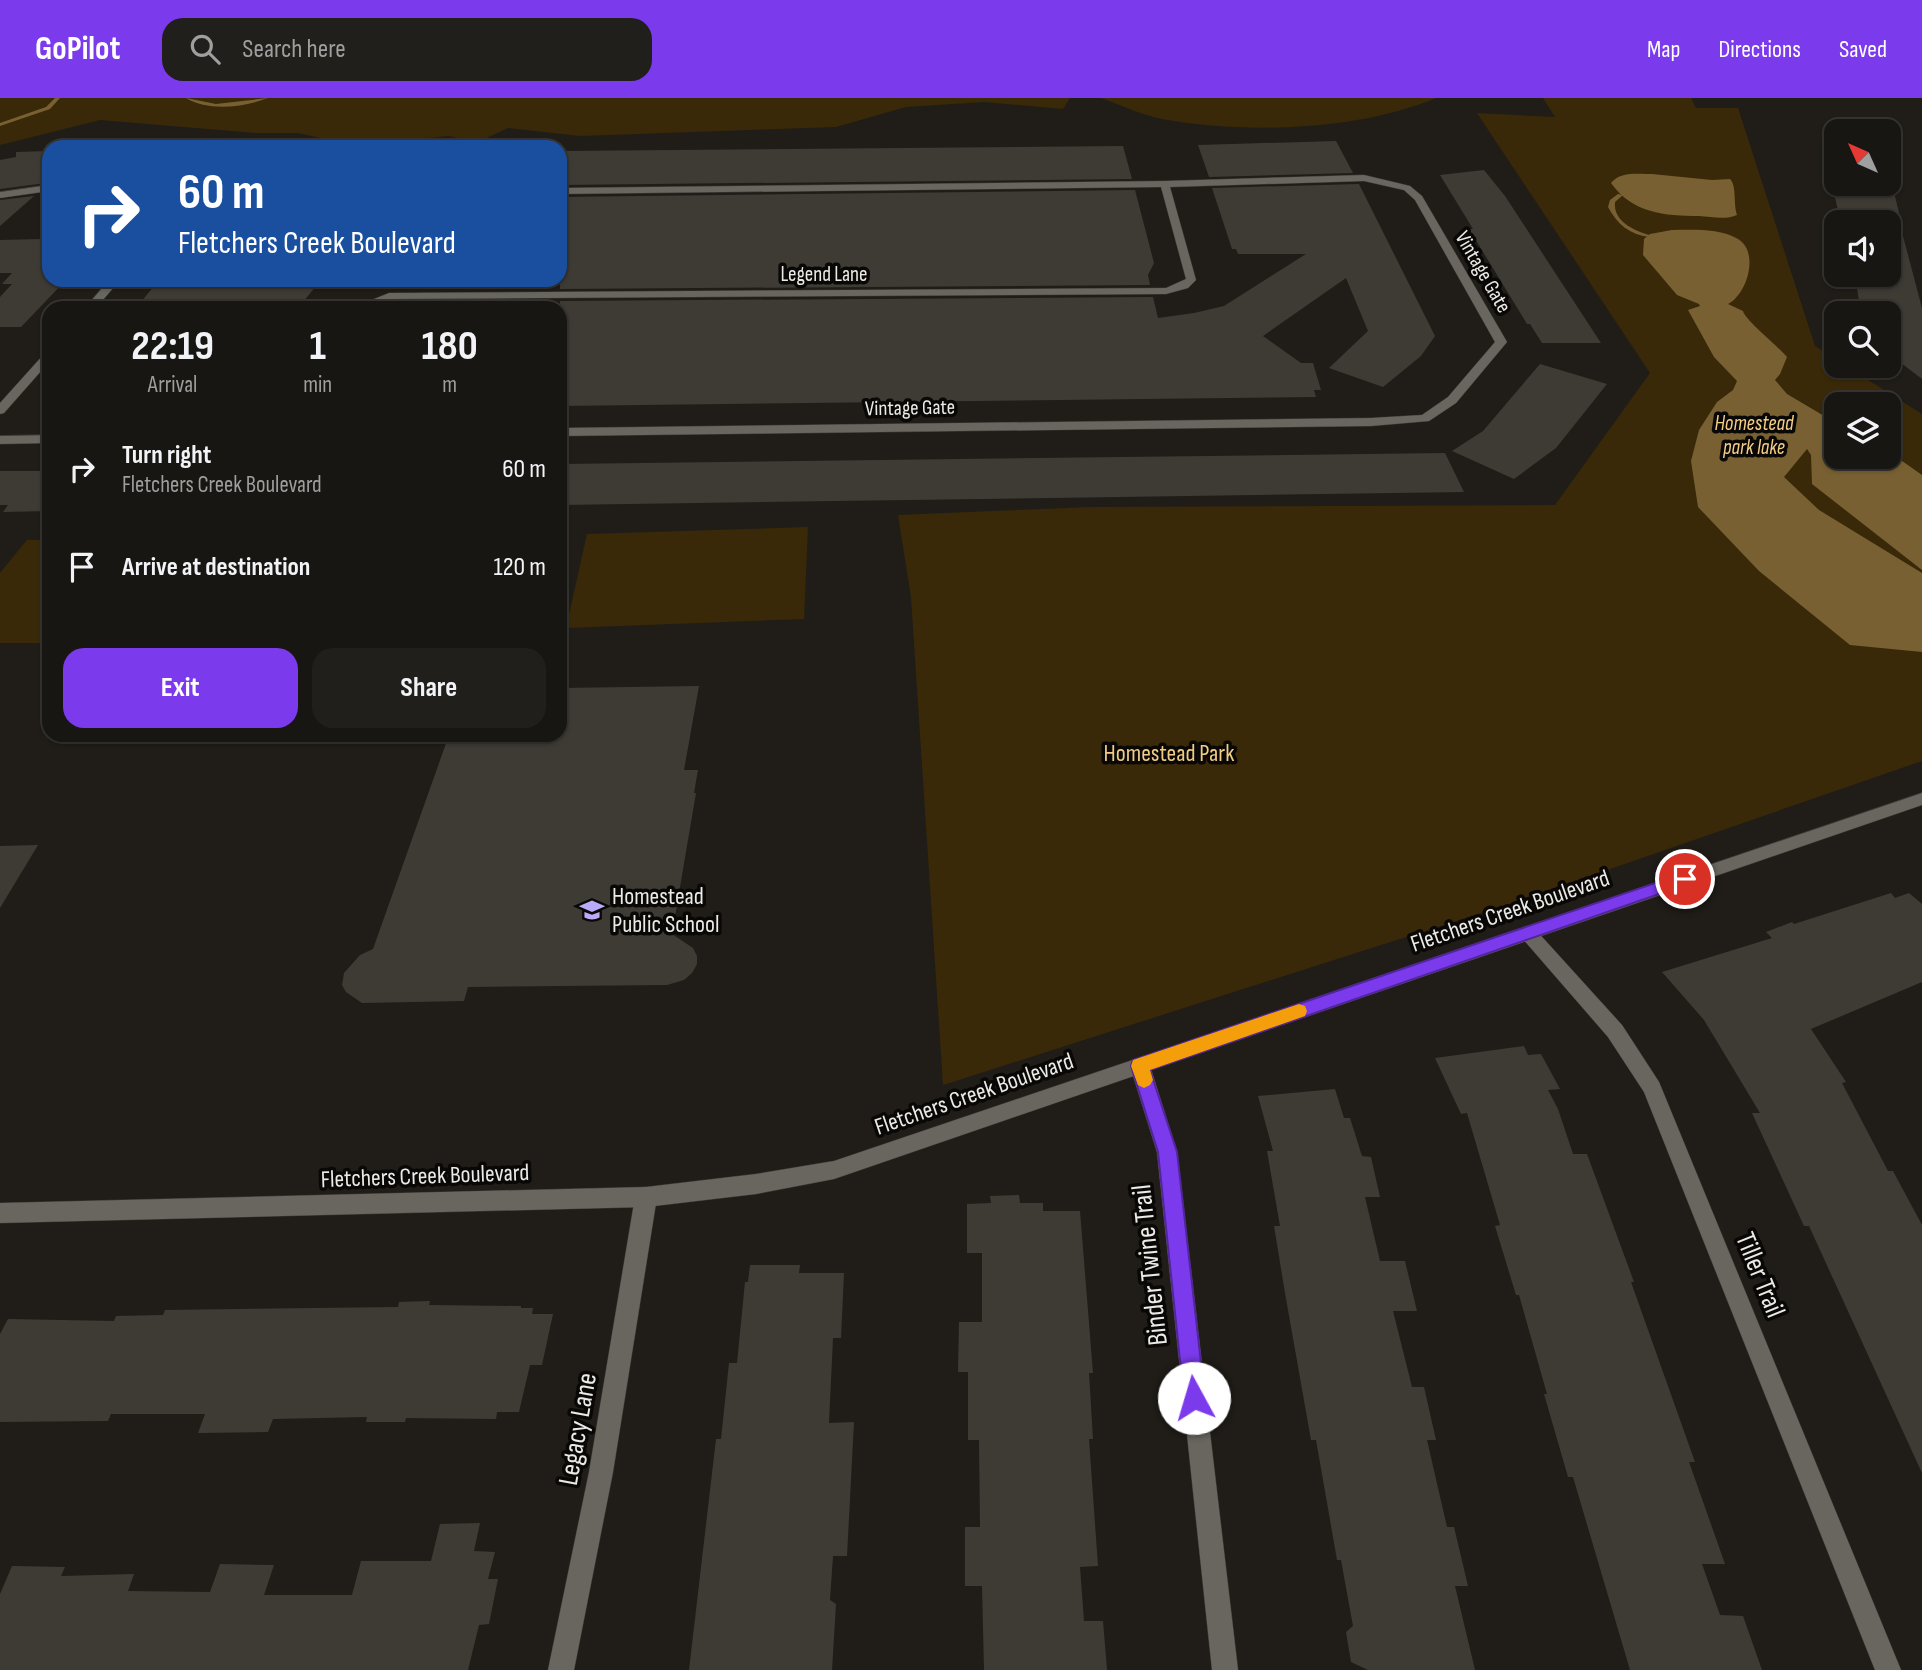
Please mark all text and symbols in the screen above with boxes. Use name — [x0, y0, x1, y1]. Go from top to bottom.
search box — [162, 18, 652, 81]
text: GoPilot — [35, 29, 120, 69]
icon: search — [186, 30, 224, 68]
text: Search here — [242, 34, 346, 65]
text: Map — [1647, 35, 1680, 64]
text: Directions — [1718, 35, 1801, 64]
text: Saved — [1839, 35, 1887, 64]
north arrow — [1824, 119, 1900, 196]
map controls — [1824, 119, 1901, 469]
text: 60 m — [178, 164, 265, 223]
icon: right — [63, 168, 154, 259]
button: sound — [1824, 210, 1901, 287]
text: Fletchers Creek Boulevard — [178, 224, 456, 263]
street label: Vintage Gate — [1450, 227, 1516, 317]
street label: Legend Lane — [780, 262, 868, 287]
button: search — [1824, 301, 1901, 378]
text: 22:19 — [131, 321, 214, 372]
text: 1 — [309, 321, 326, 372]
text: 180 — [421, 321, 478, 372]
text: Arrival — [148, 371, 197, 399]
text: min — [303, 371, 332, 399]
text: m — [442, 371, 457, 399]
button: layers — [1824, 392, 1901, 469]
street label: Vintage Gate — [865, 395, 955, 421]
water label: Homestead park lake — [1714, 411, 1795, 460]
text: Turn right — [122, 440, 211, 471]
icon: right — [63, 450, 101, 488]
text: 60 m — [502, 454, 546, 485]
text: Fletchers Creek Boulevard — [122, 471, 322, 499]
icon: arrive — [63, 548, 101, 586]
text: Arrive at destination — [122, 552, 310, 583]
text: 120 m — [493, 552, 546, 583]
button: Exit — [63, 648, 298, 728]
button: Share — [312, 648, 546, 728]
park label: Homestead Park — [1104, 739, 1234, 768]
pin — [1655, 849, 1715, 909]
icon: arrive — [1666, 860, 1704, 898]
street label: Fletchers Creek Boulevard — [1407, 863, 1613, 959]
place label: Homestead Public School — [612, 882, 720, 939]
school or university icon: Homestead Public School — [578, 896, 606, 924]
street label: Fletchers Creek Boulevard — [871, 1046, 1077, 1142]
street label: Fletchers Creek Boulevard — [320, 1158, 530, 1194]
street label: Binder Twine Trail — [1125, 1183, 1175, 1347]
street label: Tiller Trail — [1728, 1228, 1792, 1322]
position arrow — [1157, 1361, 1231, 1435]
street label: Legacy Lane — [552, 1370, 604, 1488]

